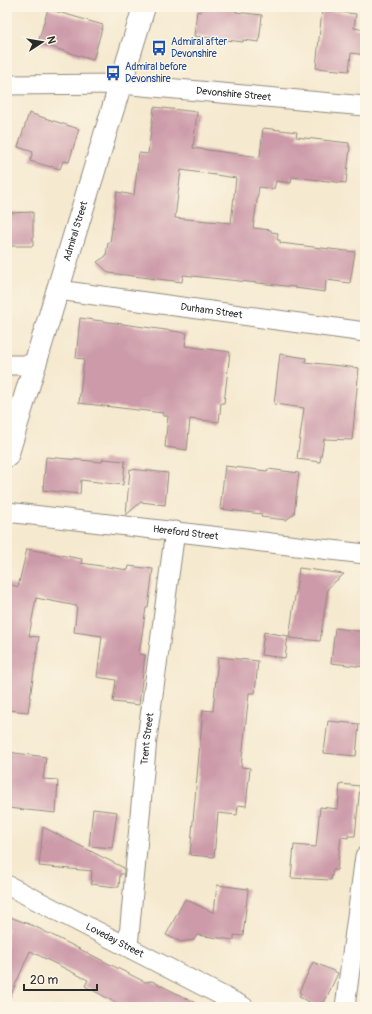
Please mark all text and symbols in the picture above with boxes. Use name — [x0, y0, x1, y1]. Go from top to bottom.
north arrow — [22, 22, 62, 62]
text: N — [44, 35, 59, 46]
place label: Admiral after Devonshire — [171, 36, 227, 60]
bus stop icon: Admiral after Devonshire — [150, 39, 168, 57]
place label: Admiral before Devonshire — [125, 61, 187, 85]
bus stop icon: Admiral before Devonshire — [104, 64, 122, 82]
street label: Devonshire Street — [196, 85, 272, 104]
street label: Admiral Street — [61, 199, 91, 263]
street label: Durham Street — [180, 301, 244, 321]
street label: Hereford Street — [152, 523, 220, 543]
street label: Trent Street — [139, 711, 157, 765]
street label: Loveday Street — [84, 920, 146, 961]
scale bar — [24, 966, 97, 992]
text: 20 m — [30, 973, 59, 988]

